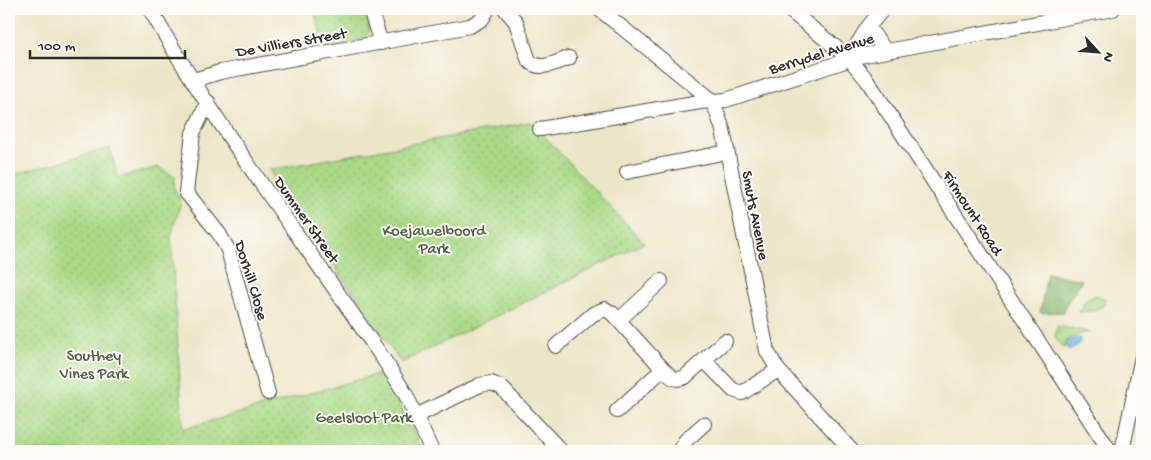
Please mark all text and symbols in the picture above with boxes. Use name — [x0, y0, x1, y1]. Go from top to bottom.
street label: De Villiers Street — [234, 25, 350, 64]
scale bar — [30, 28, 185, 60]
north arrow — [1074, 28, 1124, 78]
street label: Berrydel Avenue — [766, 30, 877, 81]
text: 100 m — [37, 38, 76, 56]
text: N — [1098, 49, 1117, 64]
street label: Firmount Road — [936, 167, 1006, 261]
street label: Smuts Avenue — [736, 169, 772, 263]
street label: Dummer Street — [268, 173, 343, 269]
park label: Koejawelboord Park — [382, 223, 487, 260]
street label: Dorhill Close — [228, 238, 271, 324]
park label: Southey Vines Park — [59, 348, 130, 385]
park label: Geelsloot Park — [316, 410, 414, 429]

